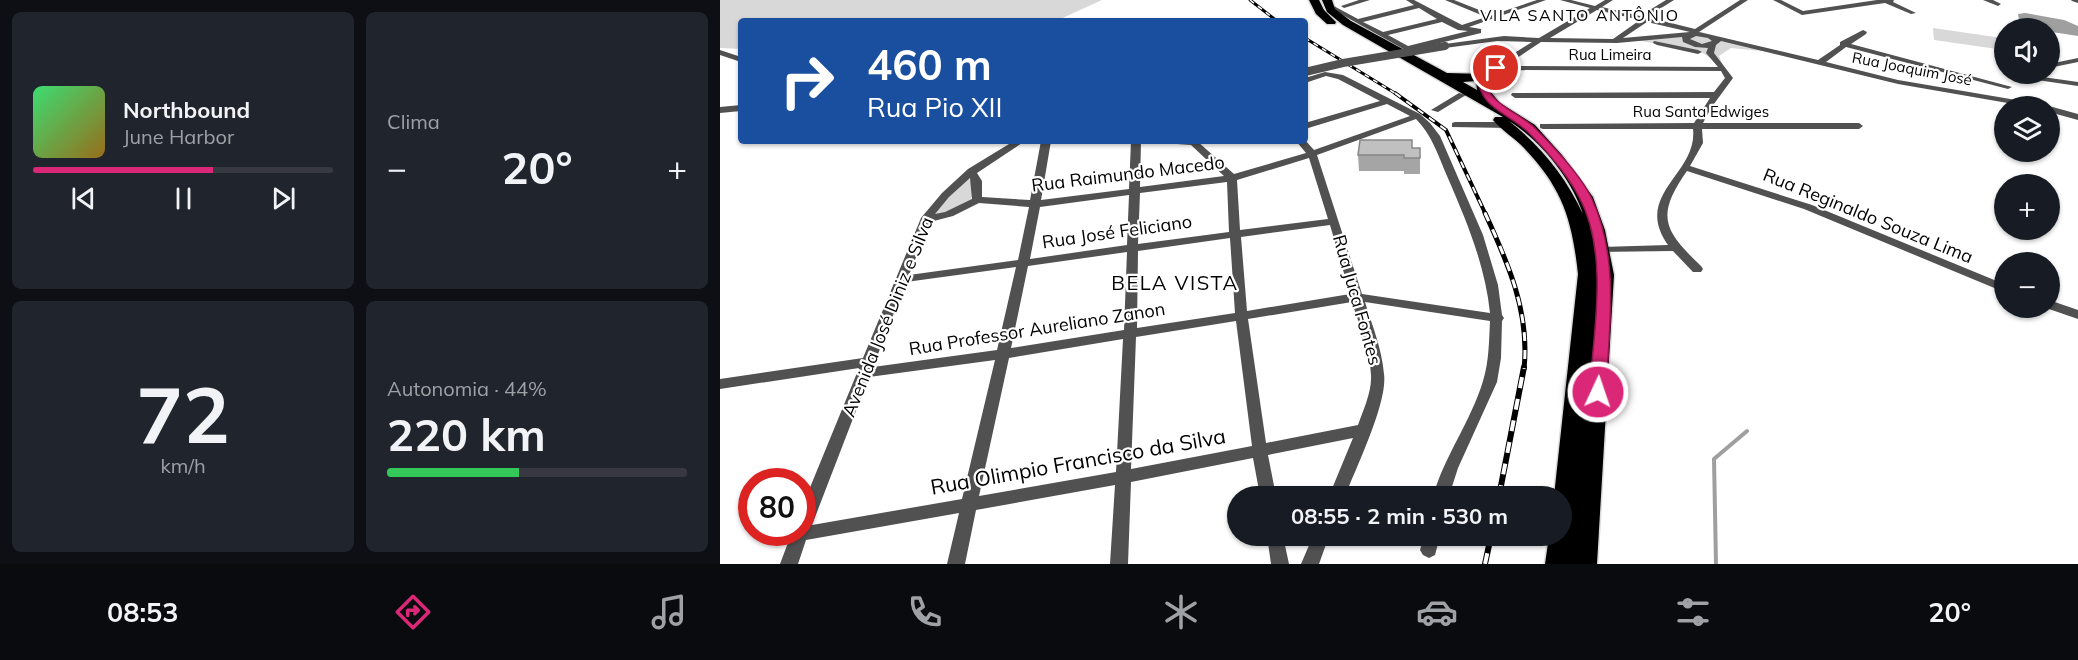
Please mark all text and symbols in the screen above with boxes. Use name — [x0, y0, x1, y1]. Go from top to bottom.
district label: VILA SANTO ANTÔNIO — [1480, 5, 1680, 25]
map controls — [1994, 18, 2060, 318]
button: sound — [1994, 18, 2060, 84]
text: 460 m — [867, 38, 992, 91]
icon: right — [768, 42, 846, 120]
pin — [1470, 42, 1521, 93]
street label: Rua Limeira — [1569, 45, 1651, 64]
street label: Rua Joaquim José — [1850, 48, 1974, 89]
icon: arrive — [1479, 51, 1512, 84]
text: Rua Pio XII — [867, 90, 1003, 124]
text: Northbound — [123, 96, 250, 124]
button: layers — [1994, 96, 2060, 162]
street label: Rua Santa Edwiges — [1633, 102, 1769, 121]
text: Clima — [387, 109, 440, 134]
text: June Harbor — [123, 124, 234, 149]
text: 20° — [501, 139, 573, 195]
text: − — [387, 147, 407, 188]
text: + — [667, 147, 687, 188]
street label: Rua Raimundo Macedo — [1030, 150, 1226, 197]
street label: Rua Reginaldo Souza Lima — [1760, 163, 1976, 268]
button: + — [1994, 174, 2060, 240]
icon: previous — [67, 182, 100, 215]
icon: pause — [167, 182, 200, 215]
icon: next — [267, 182, 300, 215]
street label: Rua José Feliciano — [1041, 210, 1193, 253]
street label: Avenida José Diniz e Silva — [837, 213, 938, 420]
street label: Rua Juca Fontes — [1328, 232, 1387, 368]
button: − — [1994, 252, 2060, 318]
district label: BELA VISTA — [1111, 270, 1239, 295]
street label: Rua Professor Aureliano Zanon — [907, 297, 1167, 360]
position arrow — [1566, 360, 1630, 424]
text: 72 — [136, 365, 230, 463]
text: Autonomia · 44% — [387, 376, 547, 401]
text: 220 km — [387, 406, 546, 462]
street label: Rua Olimpio Francisco da Silva — [928, 422, 1227, 500]
text: km/h — [160, 453, 206, 478]
speed limit sign: 80 — [738, 468, 816, 546]
text: 08:55 · 2 min · 530 m — [1291, 502, 1508, 530]
icon: directions — [392, 591, 434, 633]
icon: music — [648, 591, 690, 633]
icon: phone — [904, 591, 946, 633]
icon: climate — [1160, 591, 1202, 633]
icon: car — [1416, 591, 1458, 633]
icon: filters — [1672, 591, 1714, 633]
text: 08:53 — [107, 595, 178, 629]
text: 20° — [1928, 595, 1971, 629]

